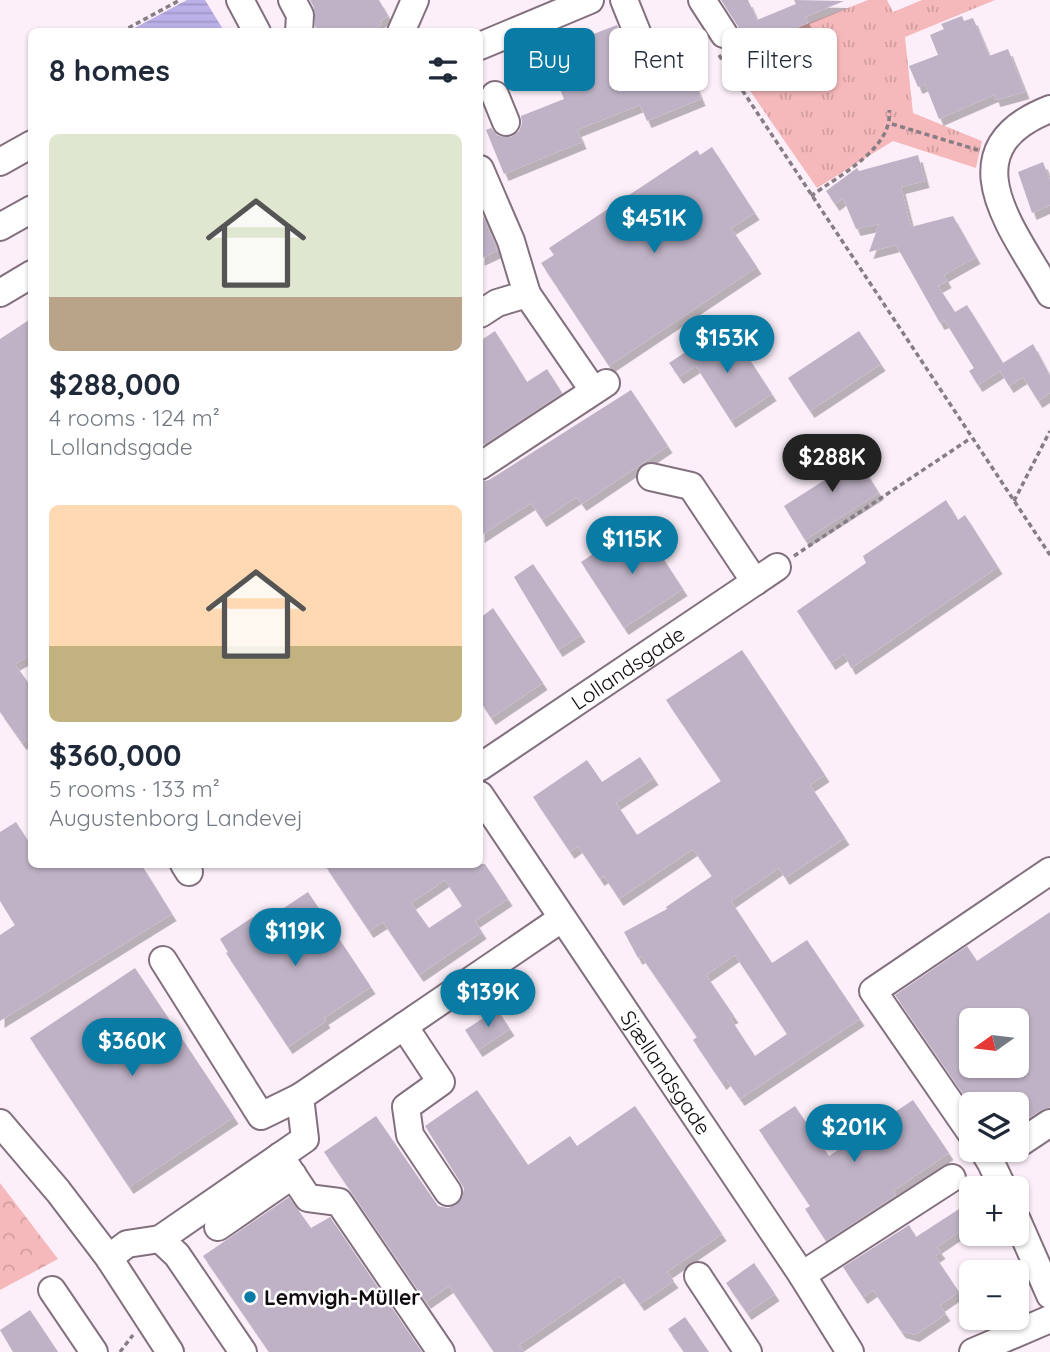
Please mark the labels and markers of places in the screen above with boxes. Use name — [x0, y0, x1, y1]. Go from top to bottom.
pin: $451K — [605, 196, 703, 255]
pin: $153K — [678, 316, 776, 375]
pin: $288K — [783, 434, 881, 494]
pin: $115K — [583, 516, 681, 576]
pin: $119K — [246, 908, 344, 968]
pin: $139K — [439, 970, 537, 1029]
pin: $360K — [83, 1018, 181, 1078]
pin: $201K — [805, 1104, 903, 1164]
place label: Lemvigh-Müller — [264, 1284, 420, 1310]
marker: Lemvigh-Müller — [242, 1289, 258, 1305]

